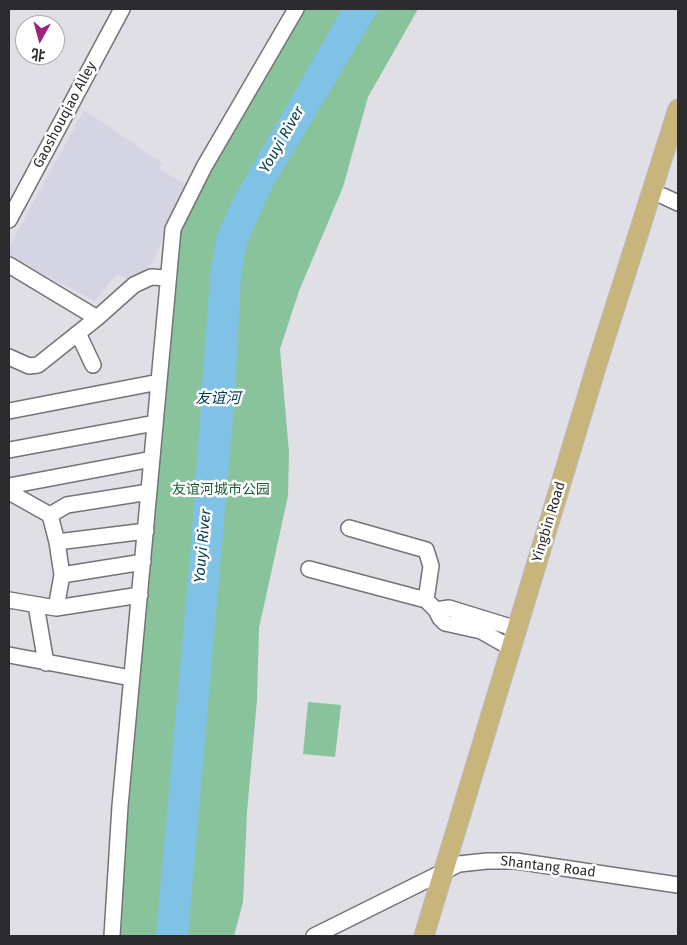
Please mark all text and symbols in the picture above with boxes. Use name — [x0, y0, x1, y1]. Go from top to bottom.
north arrow — [15, 15, 65, 65]
text: 北 — [30, 45, 46, 64]
street label: Gaoshouqiao Alley — [30, 59, 100, 171]
water label: Youyi River — [256, 104, 308, 176]
water label: 友谊河 — [196, 390, 240, 408]
street label: Yingbin Road — [529, 480, 569, 564]
park label: 友谊河城市公园 — [172, 482, 270, 498]
water label: Youyi River — [191, 508, 215, 584]
street label: Shantang Road — [499, 853, 597, 881]

